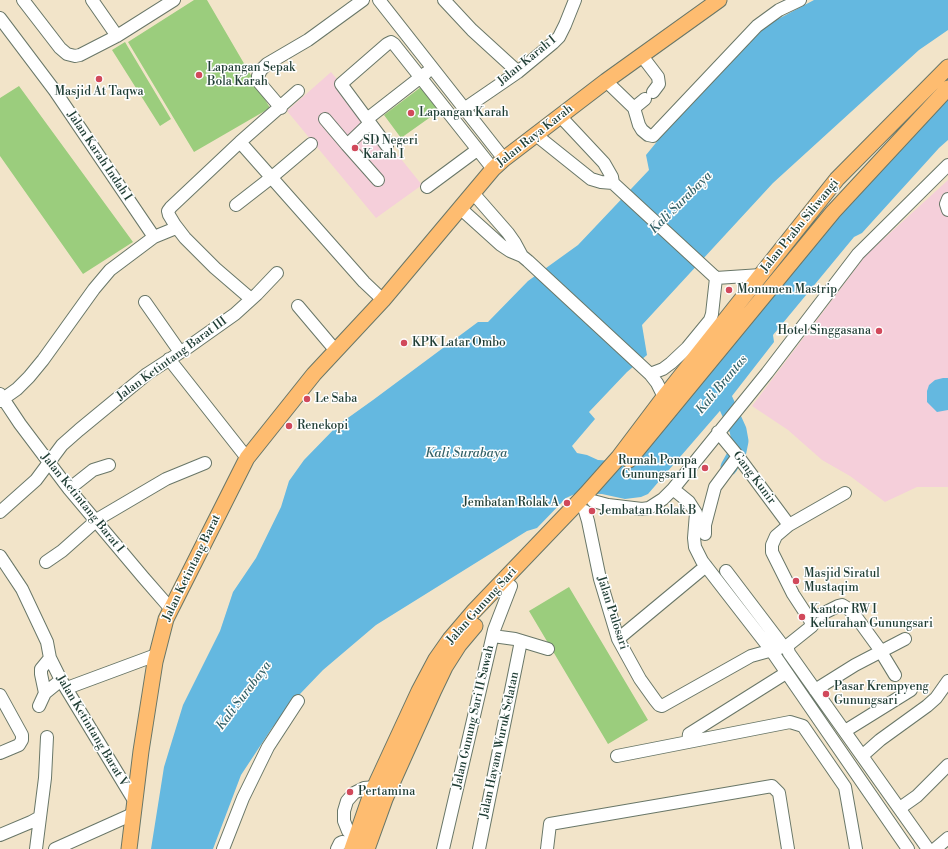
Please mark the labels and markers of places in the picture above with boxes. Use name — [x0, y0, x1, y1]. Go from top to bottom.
place label: Lapangan Sepak Bola Karah — [207, 61, 295, 89]
marker: Lapangan Sepak Bola Karah — [194, 70, 204, 80]
marker: Masjid At Taqwa — [94, 74, 104, 84]
place label: Masjid At Taqwa — [54, 85, 144, 99]
place label: Lapangan Karah — [419, 106, 509, 120]
marker: Lapangan Karah — [406, 108, 416, 118]
place label: SD Negeri Karah I — [363, 134, 418, 162]
marker: SD Negeri Karah I — [350, 143, 360, 153]
place label: Monumen Mastrip — [737, 283, 837, 297]
marker: Monumen Mastrip — [724, 285, 734, 295]
place label: Hotel Singgasana — [777, 324, 871, 338]
marker: Hotel Singgasana — [874, 326, 884, 336]
place label: KPK Latar Ombo — [412, 336, 506, 350]
marker: KPK Latar Ombo — [399, 338, 409, 348]
place label: Le Saba — [315, 392, 357, 406]
marker: Le Saba — [302, 394, 312, 404]
place label: Renekopi — [297, 419, 348, 433]
marker: Renekopi — [284, 421, 294, 431]
place label: Rumah Pompa Gunungsari II — [618, 454, 697, 482]
marker: Rumah Pompa Gunungsari II — [700, 463, 710, 473]
place label: Jembatan Rolak A — [463, 496, 559, 510]
marker: Jembatan Rolak A — [562, 498, 572, 508]
place label: Jembatan Rolak B — [600, 504, 696, 518]
marker: Jembatan Rolak B — [587, 506, 597, 516]
place label: Masjid Siratul Mustaqim — [804, 567, 880, 595]
marker: Masjid Siratul Mustaqim — [791, 576, 801, 586]
place label: Kantor RW I Kelurahan Gunungsari — [810, 603, 933, 631]
marker: Kantor RW I Kelurahan Gunungsari — [797, 612, 807, 622]
place label: Pasar Krempyeng Gunungsari — [834, 680, 929, 708]
marker: Pasar Krempyeng Gunungsari — [821, 689, 831, 699]
place label: Pertamina — [358, 785, 415, 799]
marker: Pertamina — [345, 787, 355, 797]

